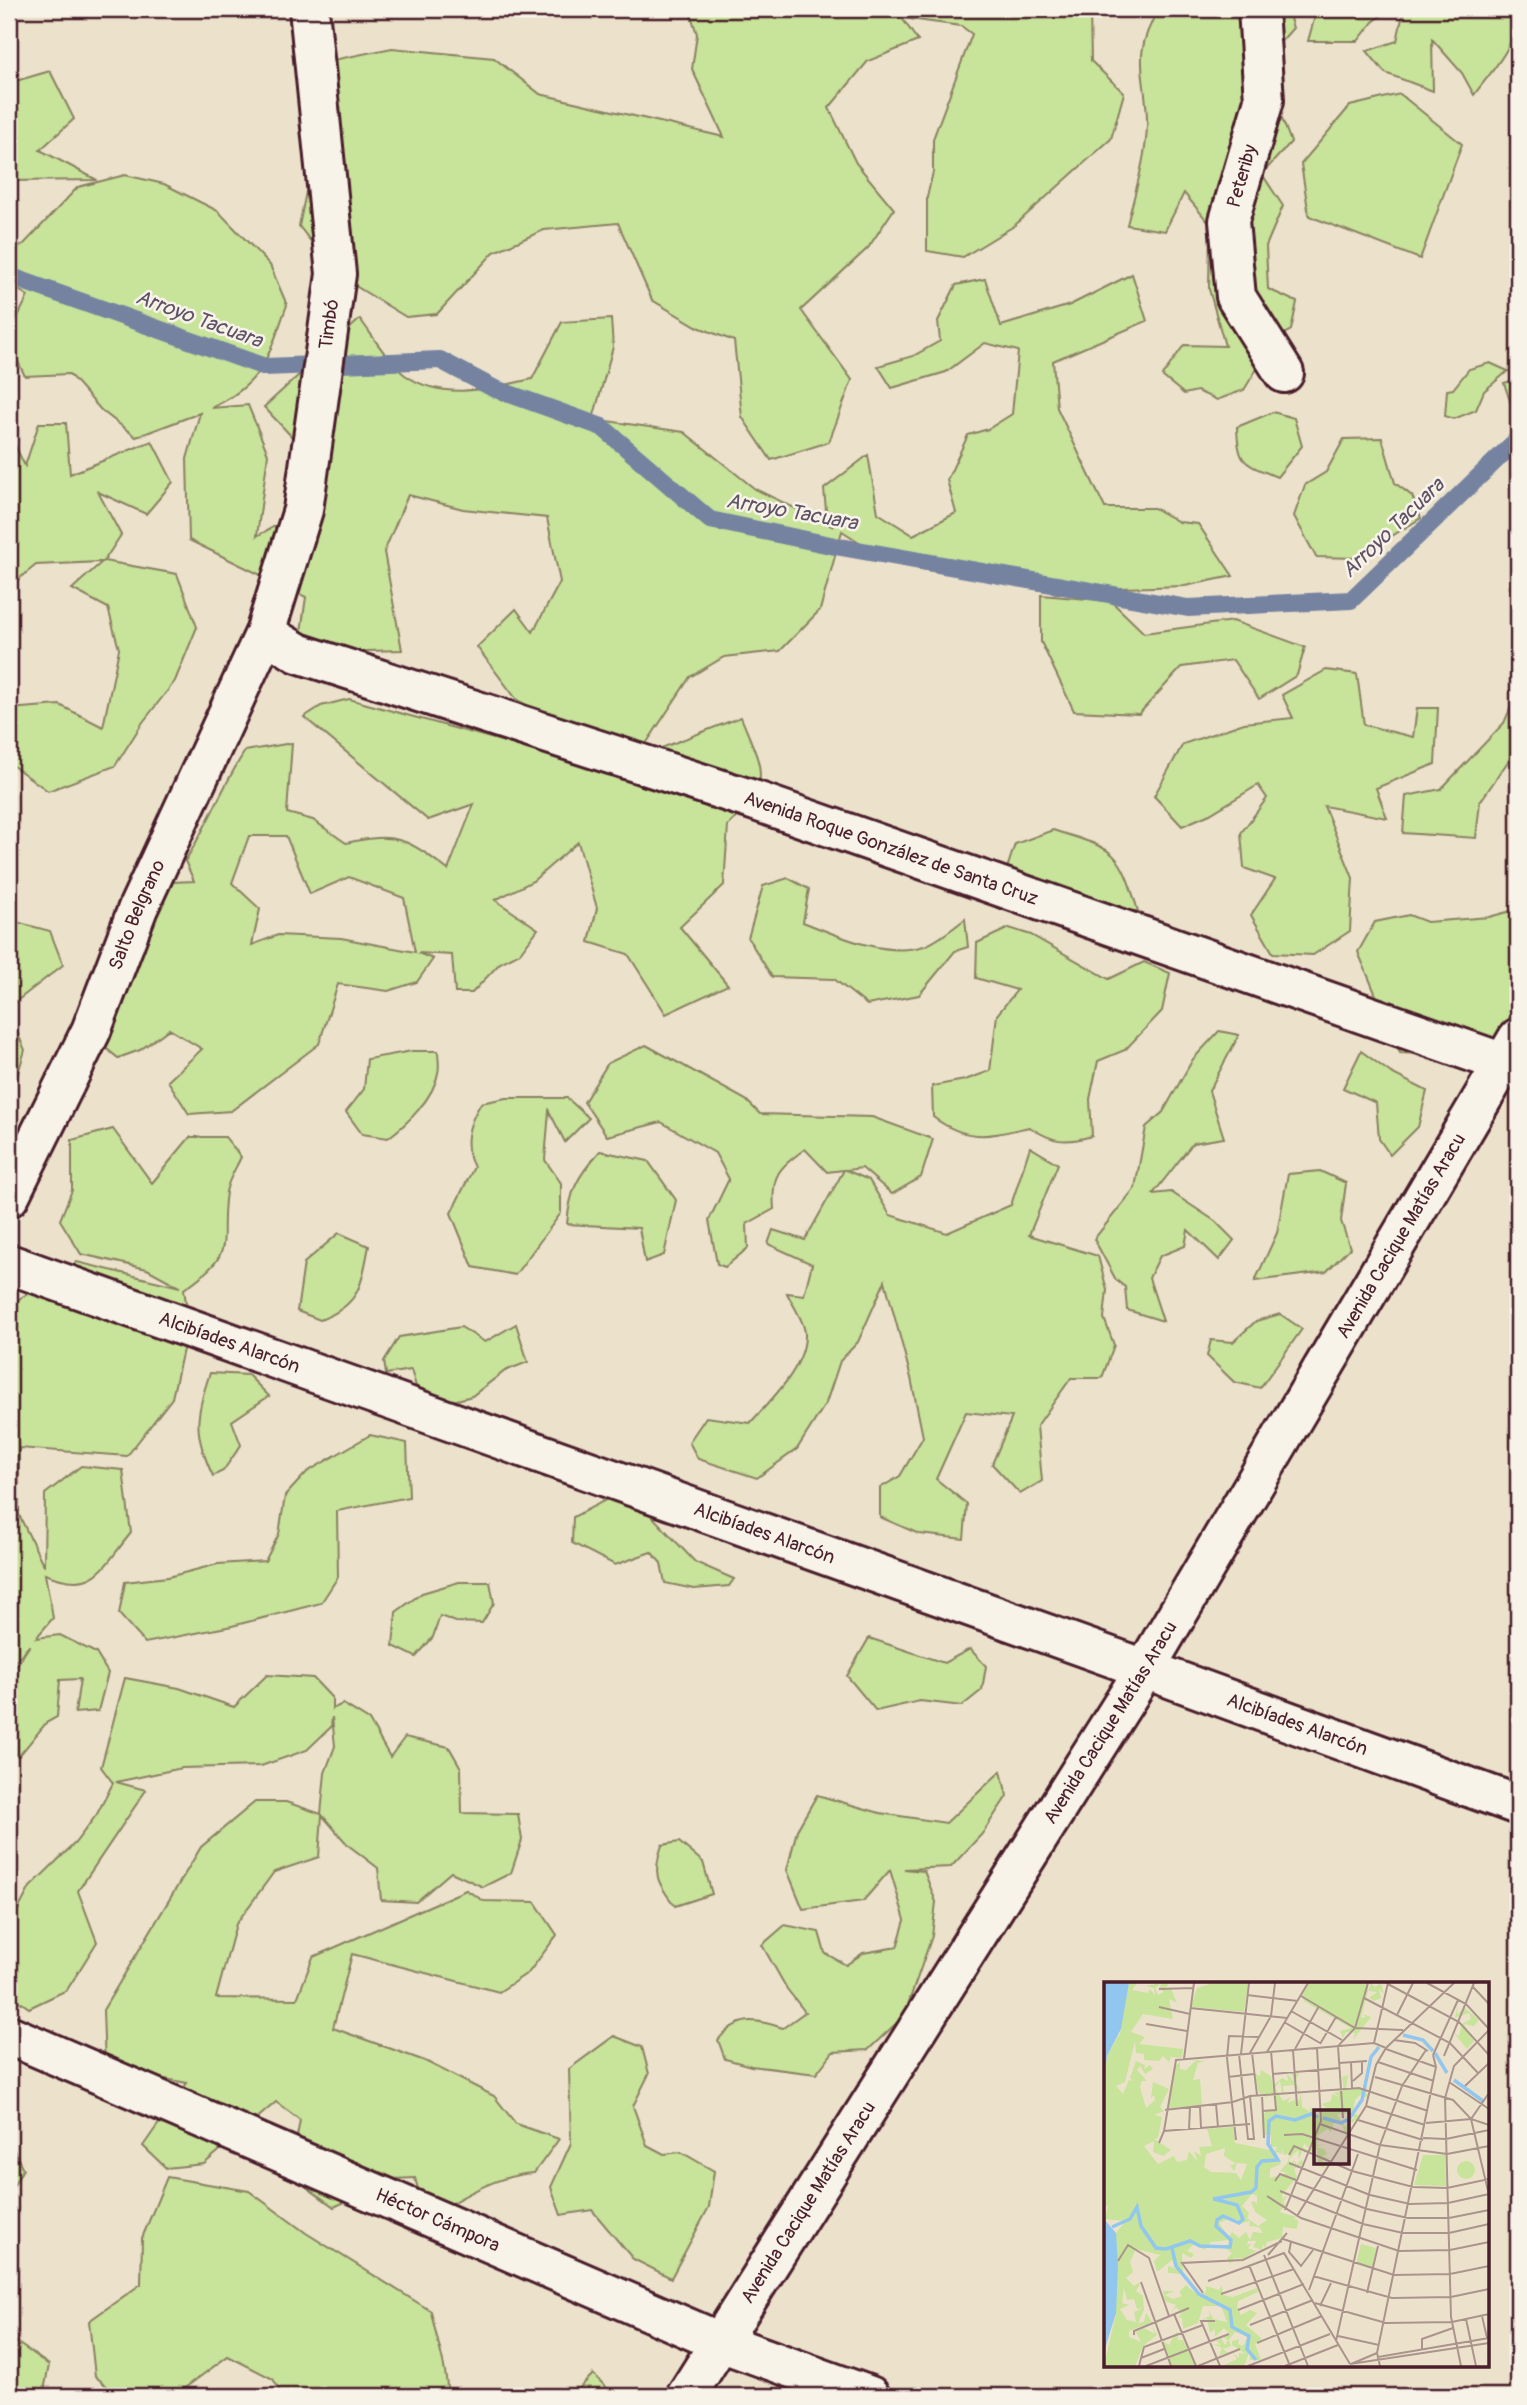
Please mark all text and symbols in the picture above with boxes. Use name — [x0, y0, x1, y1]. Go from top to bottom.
street label: Peteriby — [1222, 142, 1262, 210]
water label: Arroyo Tacuara — [132, 284, 267, 355]
street label: Timbó — [314, 298, 344, 351]
water label: Arroyo Tacuara — [1336, 471, 1451, 584]
water label: Arroyo Tacuara — [724, 487, 861, 537]
street label: Avenida Roque González de Santa Cruz — [741, 786, 1041, 911]
street label: Salto Belgrano — [103, 856, 171, 973]
street label: Avenida Cacique Matías Aracu — [1331, 1129, 1471, 1343]
street label: Alcibíades Alarcón — [156, 1306, 303, 1379]
street label: Alcibíades Alarcón — [691, 1497, 838, 1570]
street label: Avenida Cacique Matías Aracu — [1038, 1617, 1183, 1828]
street label: Alcibíades Alarcón — [1223, 1688, 1371, 1761]
inset map — [1104, 1982, 1488, 2366]
street label: Avenida Cacique Matías Aracu — [736, 2097, 881, 2308]
street label: Héctor Cámpora — [372, 2183, 504, 2258]

